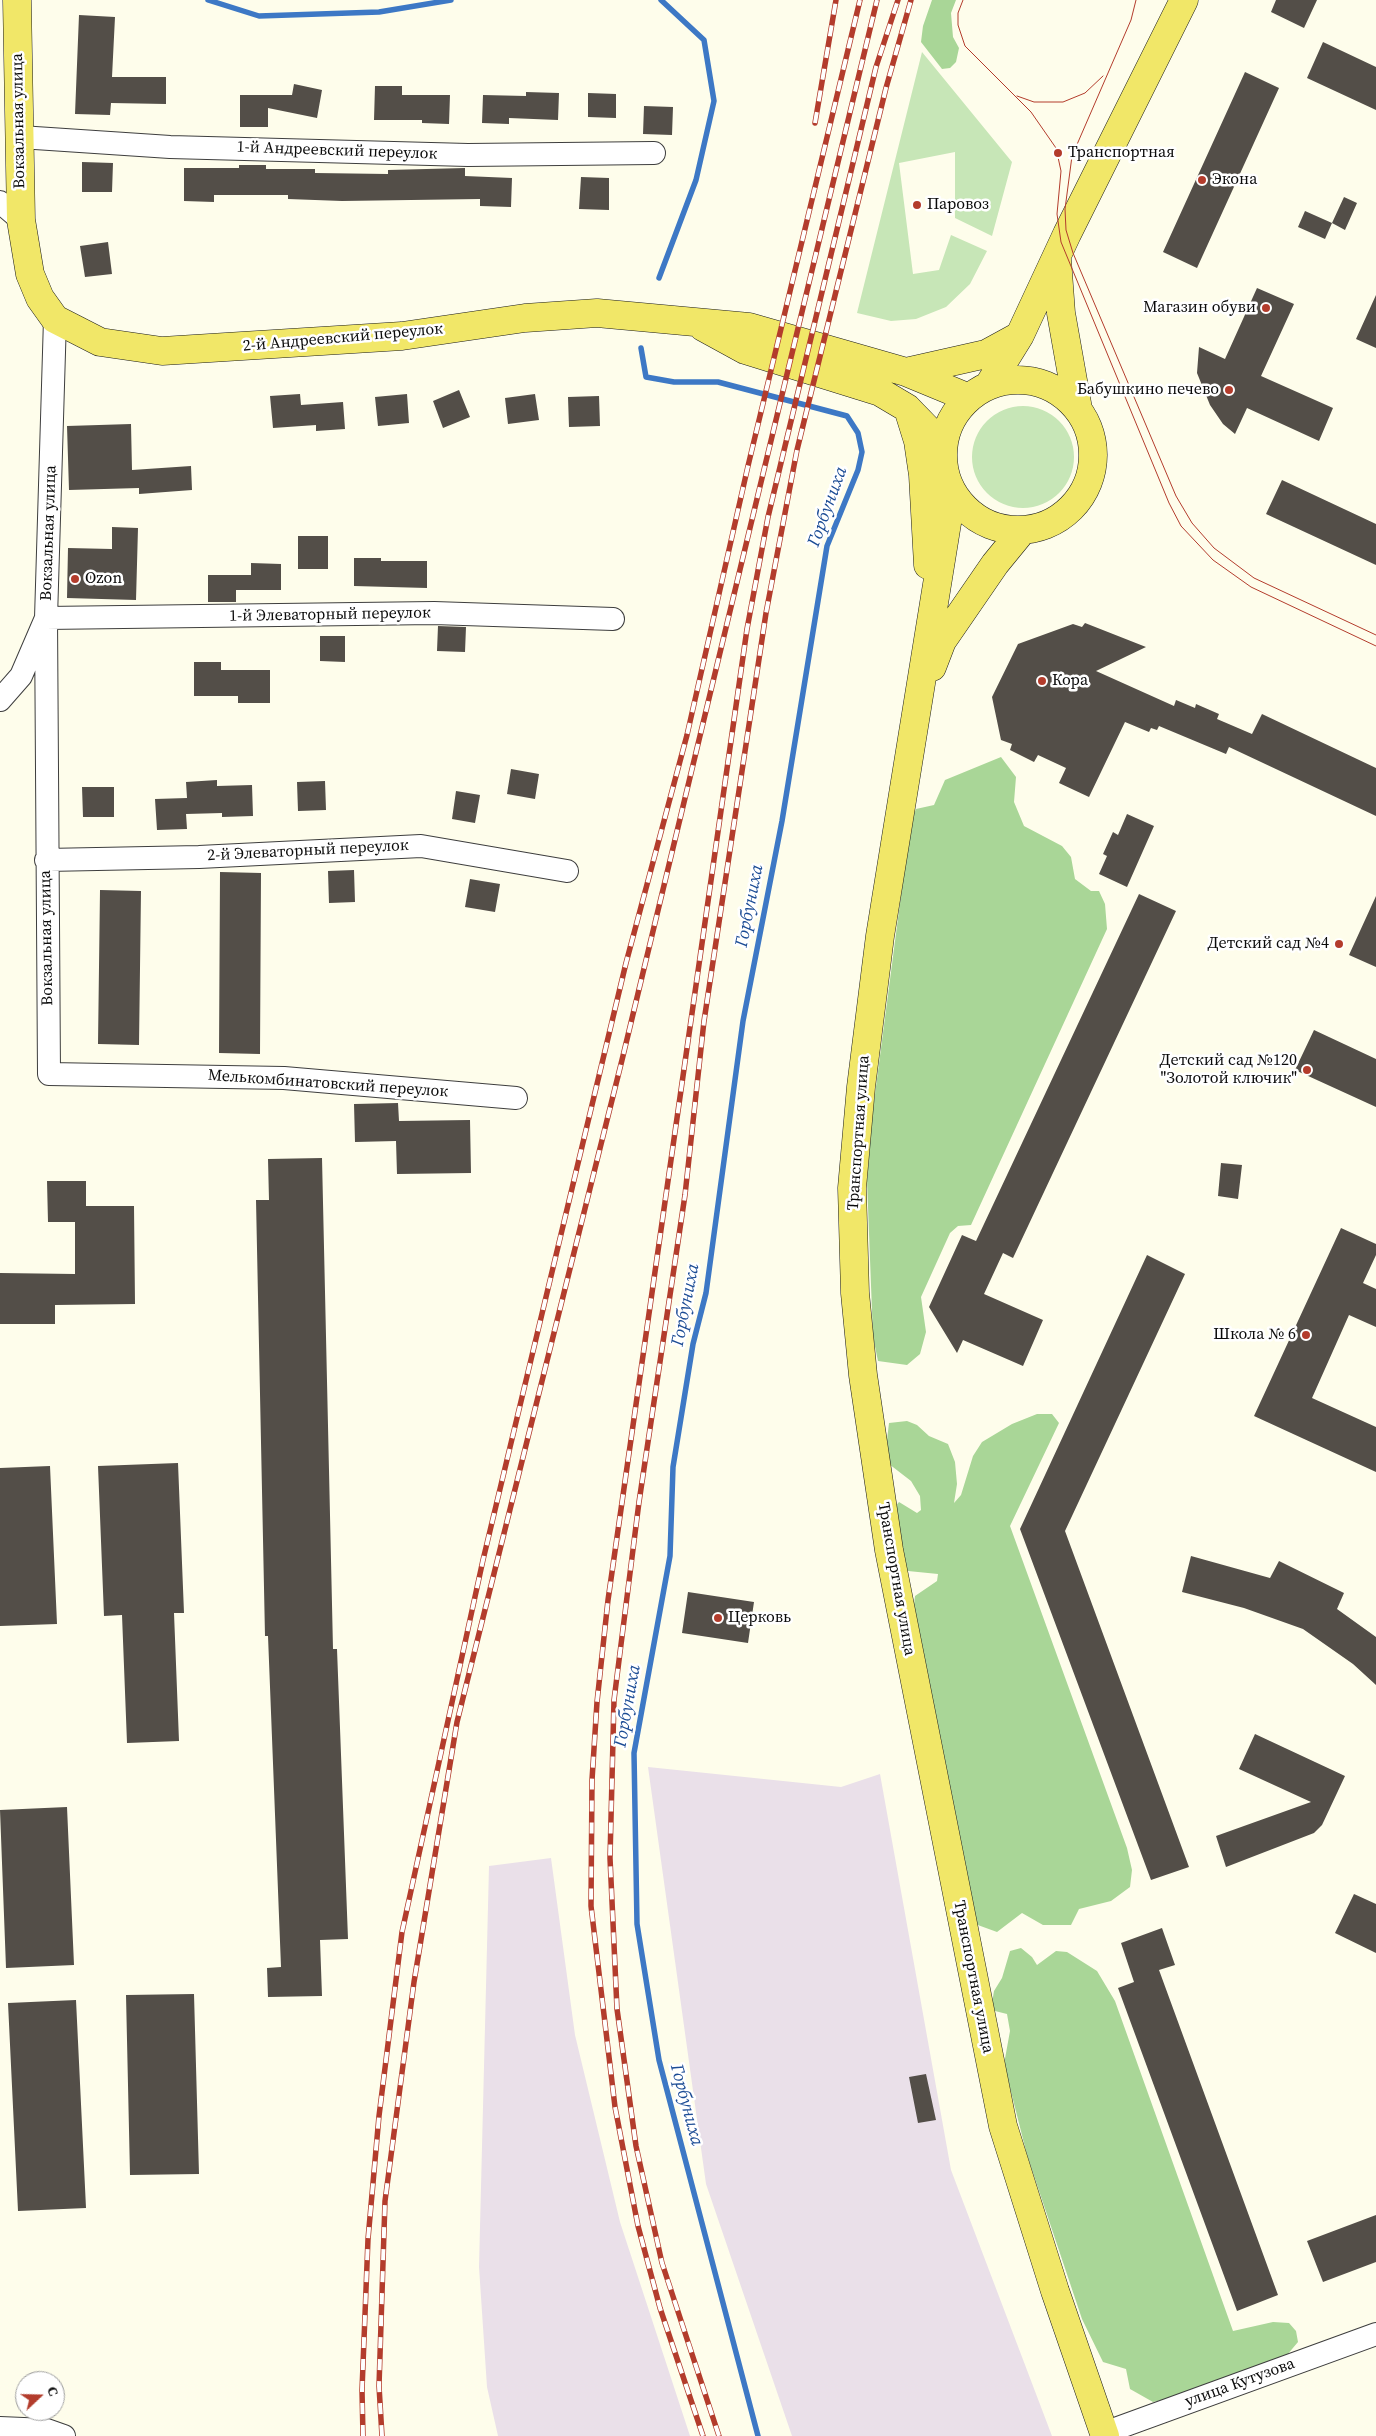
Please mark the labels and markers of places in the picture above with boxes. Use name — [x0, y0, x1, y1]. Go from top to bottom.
place label: Транспортная — [1068, 143, 1175, 163]
marker: Транспортная — [1052, 147, 1064, 159]
place label: Экона — [1212, 170, 1257, 190]
marker: Экона — [1196, 174, 1208, 186]
place label: Паровоз — [927, 195, 989, 215]
marker: Паровоз — [911, 199, 923, 211]
place label: Магазин обуви — [1143, 298, 1256, 318]
marker: Магазин обуви — [1260, 302, 1272, 314]
place label: Бабушкино печево — [1077, 380, 1219, 400]
marker: Бабушкино печево — [1223, 384, 1235, 396]
place label: Ozon — [85, 569, 122, 589]
marker: Ozon — [69, 573, 81, 585]
place label: Кора — [1052, 671, 1088, 691]
marker: Кора — [1036, 675, 1048, 687]
place label: Детский сад №4 — [1208, 934, 1329, 954]
marker: Детский сад №4 — [1333, 938, 1345, 950]
place label: Детский сад №120 "Золотой ключик" — [1160, 1051, 1297, 1089]
marker: Детский сад №120 "Золотой ключик" — [1301, 1064, 1313, 1076]
place label: Школа № 6 — [1213, 1325, 1296, 1345]
marker: Школа № 6 — [1300, 1329, 1312, 1341]
place label: Церковь — [728, 1608, 791, 1628]
marker: Церковь — [712, 1612, 724, 1624]

